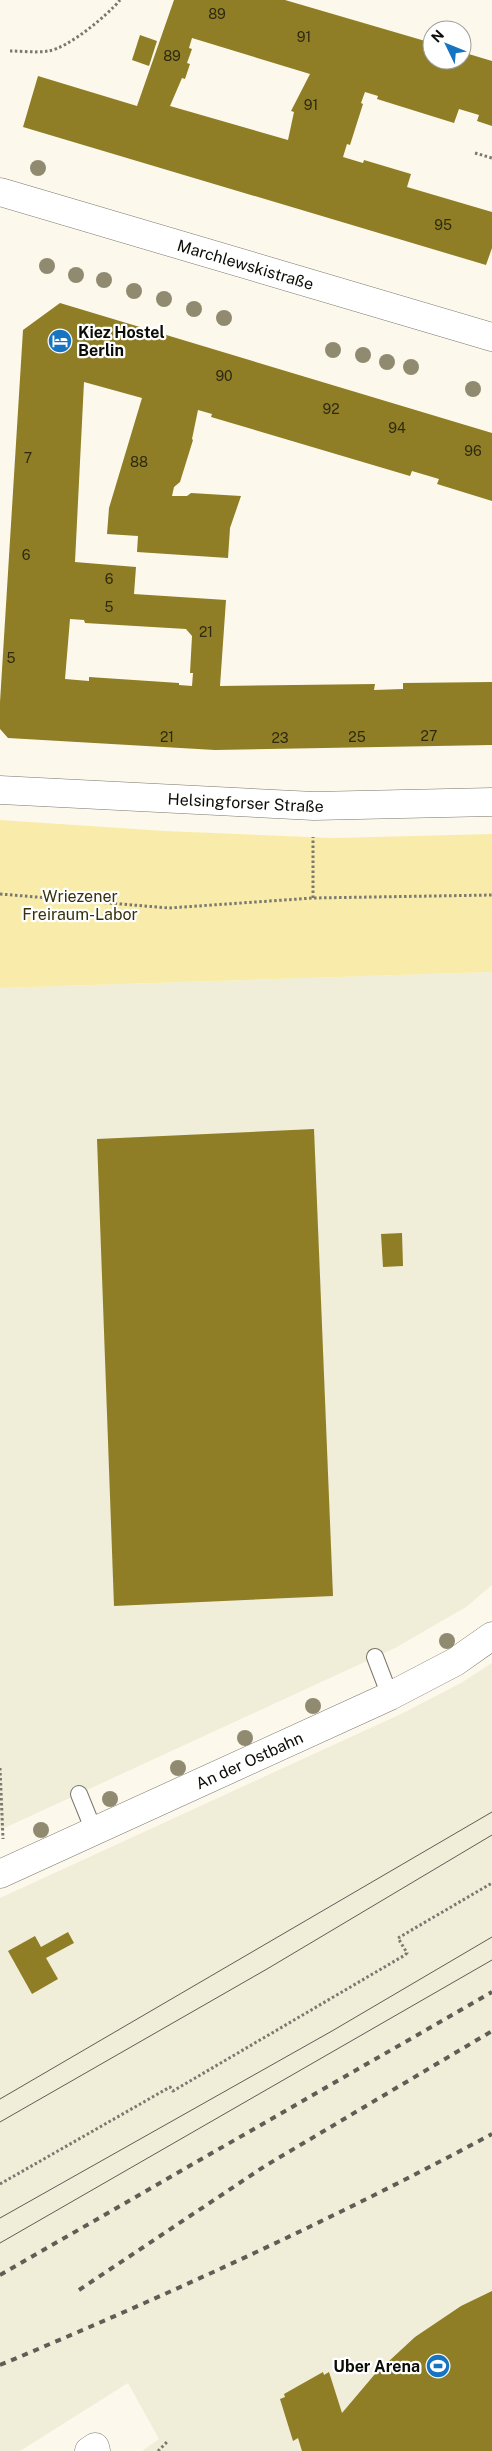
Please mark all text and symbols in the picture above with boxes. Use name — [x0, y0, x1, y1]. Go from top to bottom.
house number: 89 — [208, 6, 226, 22]
north arrow — [422, 20, 472, 70]
text: N — [428, 27, 447, 46]
house number: 91 — [297, 29, 311, 45]
house number: 89 — [163, 48, 181, 64]
house number: 91 — [304, 97, 318, 113]
house number: 95 — [434, 217, 452, 233]
street label: Marchlewskistraße — [175, 235, 316, 293]
place label: Kiez Hostel Berlin — [78, 323, 165, 360]
hotel icon: Kiez Hostel Berlin — [47, 328, 73, 354]
house number: 90 — [215, 368, 233, 384]
house number: 92 — [322, 401, 340, 417]
house number: 94 — [388, 420, 406, 436]
house number: 96 — [464, 443, 482, 459]
house number: 7 — [24, 450, 32, 466]
house number: 88 — [130, 454, 148, 470]
house number: 6 — [22, 547, 31, 563]
house number: 6 — [105, 571, 114, 587]
house number: 5 — [105, 599, 114, 615]
house number: 21 — [199, 624, 213, 640]
house number: 5 — [7, 650, 16, 666]
house number: 27 — [421, 728, 437, 744]
house number: 21 — [160, 729, 174, 745]
house number: 25 — [348, 729, 366, 745]
house number: 23 — [271, 730, 289, 746]
street label: Helsingforser Straße — [167, 789, 324, 816]
park label: Wriezener Freiraum-Labor — [22, 887, 138, 924]
street label: An der Ostbahn — [193, 1728, 306, 1793]
sports icon: Uber Arena — [425, 2353, 451, 2379]
place label: Uber Arena — [333, 2357, 420, 2376]

